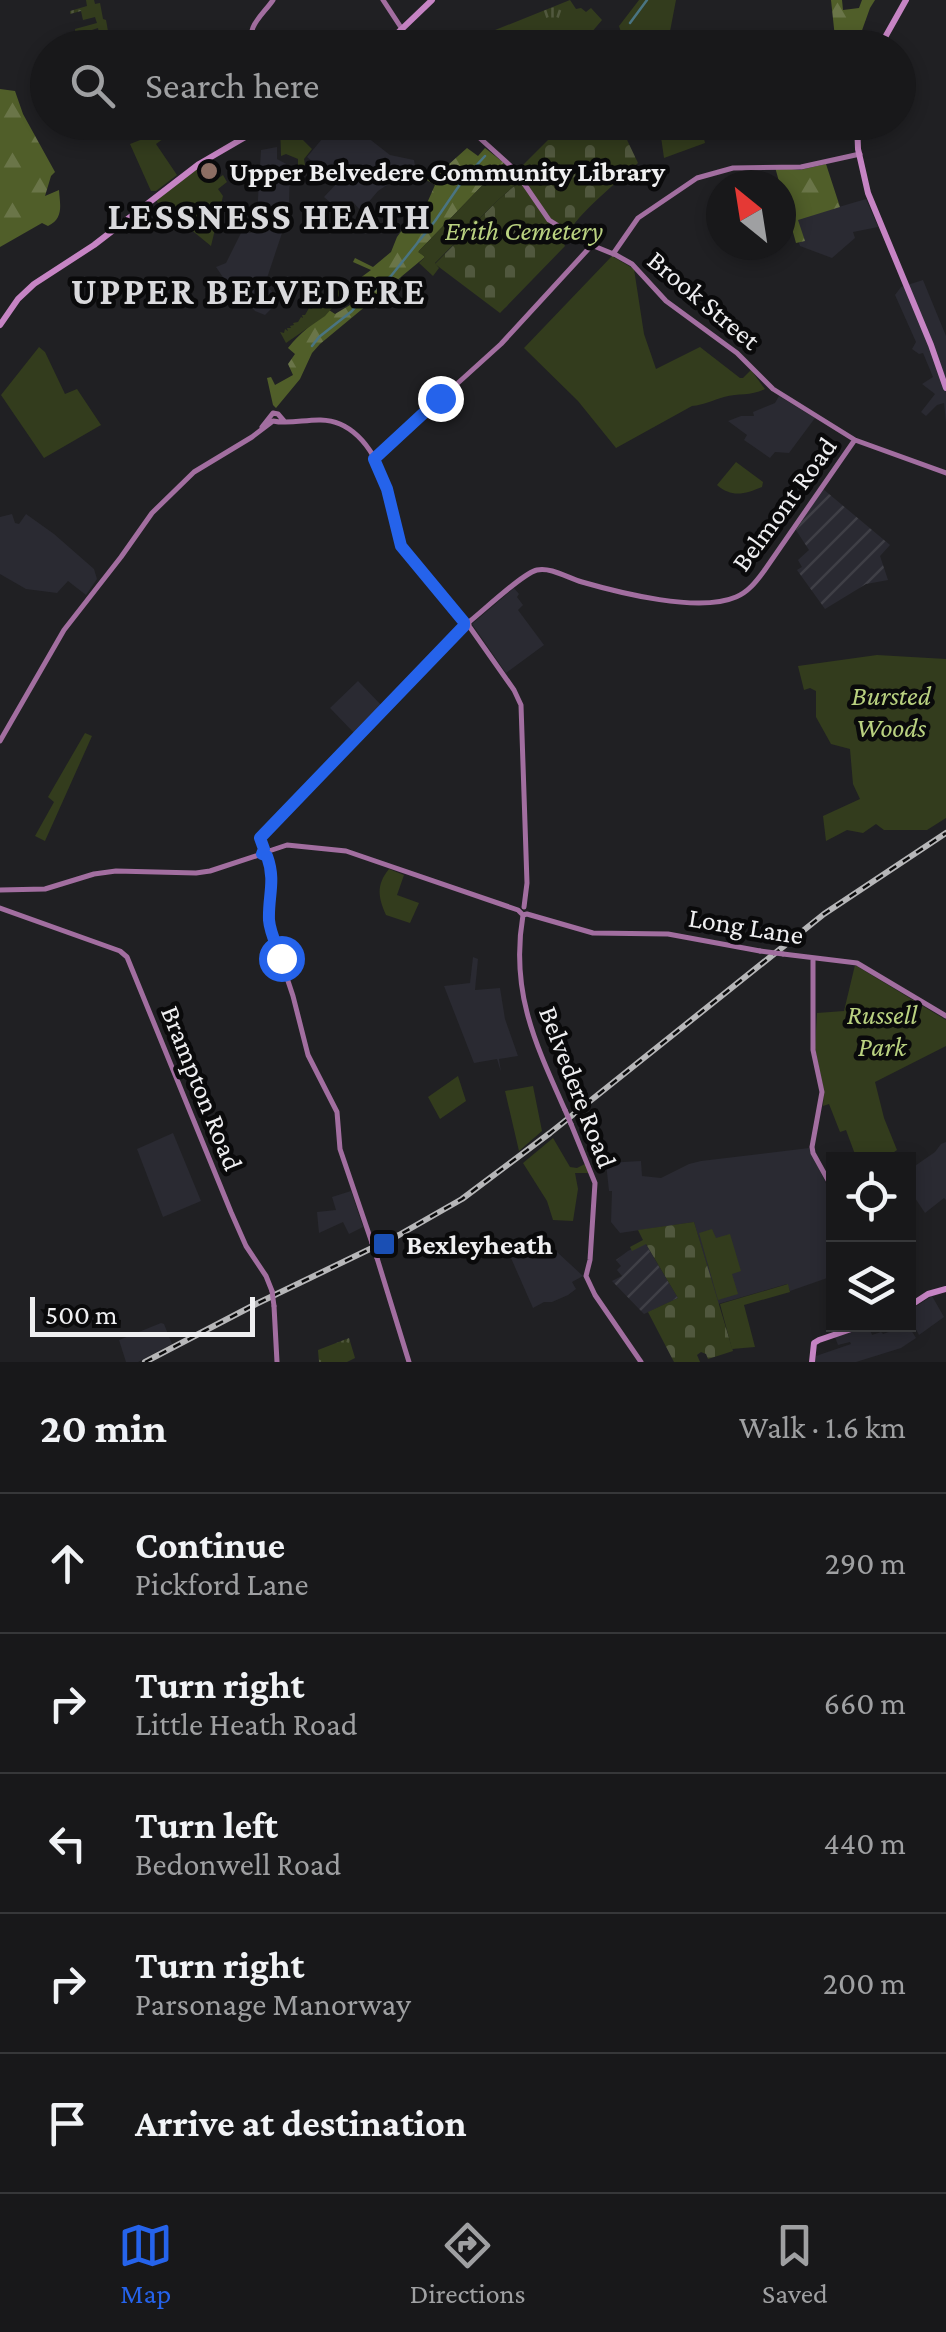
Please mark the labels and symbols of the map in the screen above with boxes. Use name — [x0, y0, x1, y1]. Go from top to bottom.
place label: Upper Belvedere Community Library — [229, 156, 665, 187]
marker: Upper Belvedere Community Library — [198, 160, 220, 182]
north arrow — [706, 170, 796, 260]
district label: LESSNESS HEATH — [107, 195, 433, 237]
park label: Erith Cemetery — [445, 215, 603, 246]
street label: Brook Street — [642, 244, 767, 356]
district label: UPPER BELVEDERE — [71, 270, 427, 312]
route end — [418, 376, 464, 422]
street label: Belmont Road — [725, 431, 843, 577]
park label: Bursted Woods — [851, 680, 932, 743]
street label: Long Lane — [686, 902, 806, 950]
route start — [259, 936, 305, 982]
park label: Russell Park — [847, 999, 919, 1062]
street label: Brampton Road — [155, 1001, 249, 1175]
street label: Belvedere Road — [533, 1002, 623, 1172]
place label: Bexleyheath — [406, 1229, 553, 1260]
marker: Bexleyheath — [371, 1231, 397, 1257]
scale bar — [30, 1292, 255, 1336]

